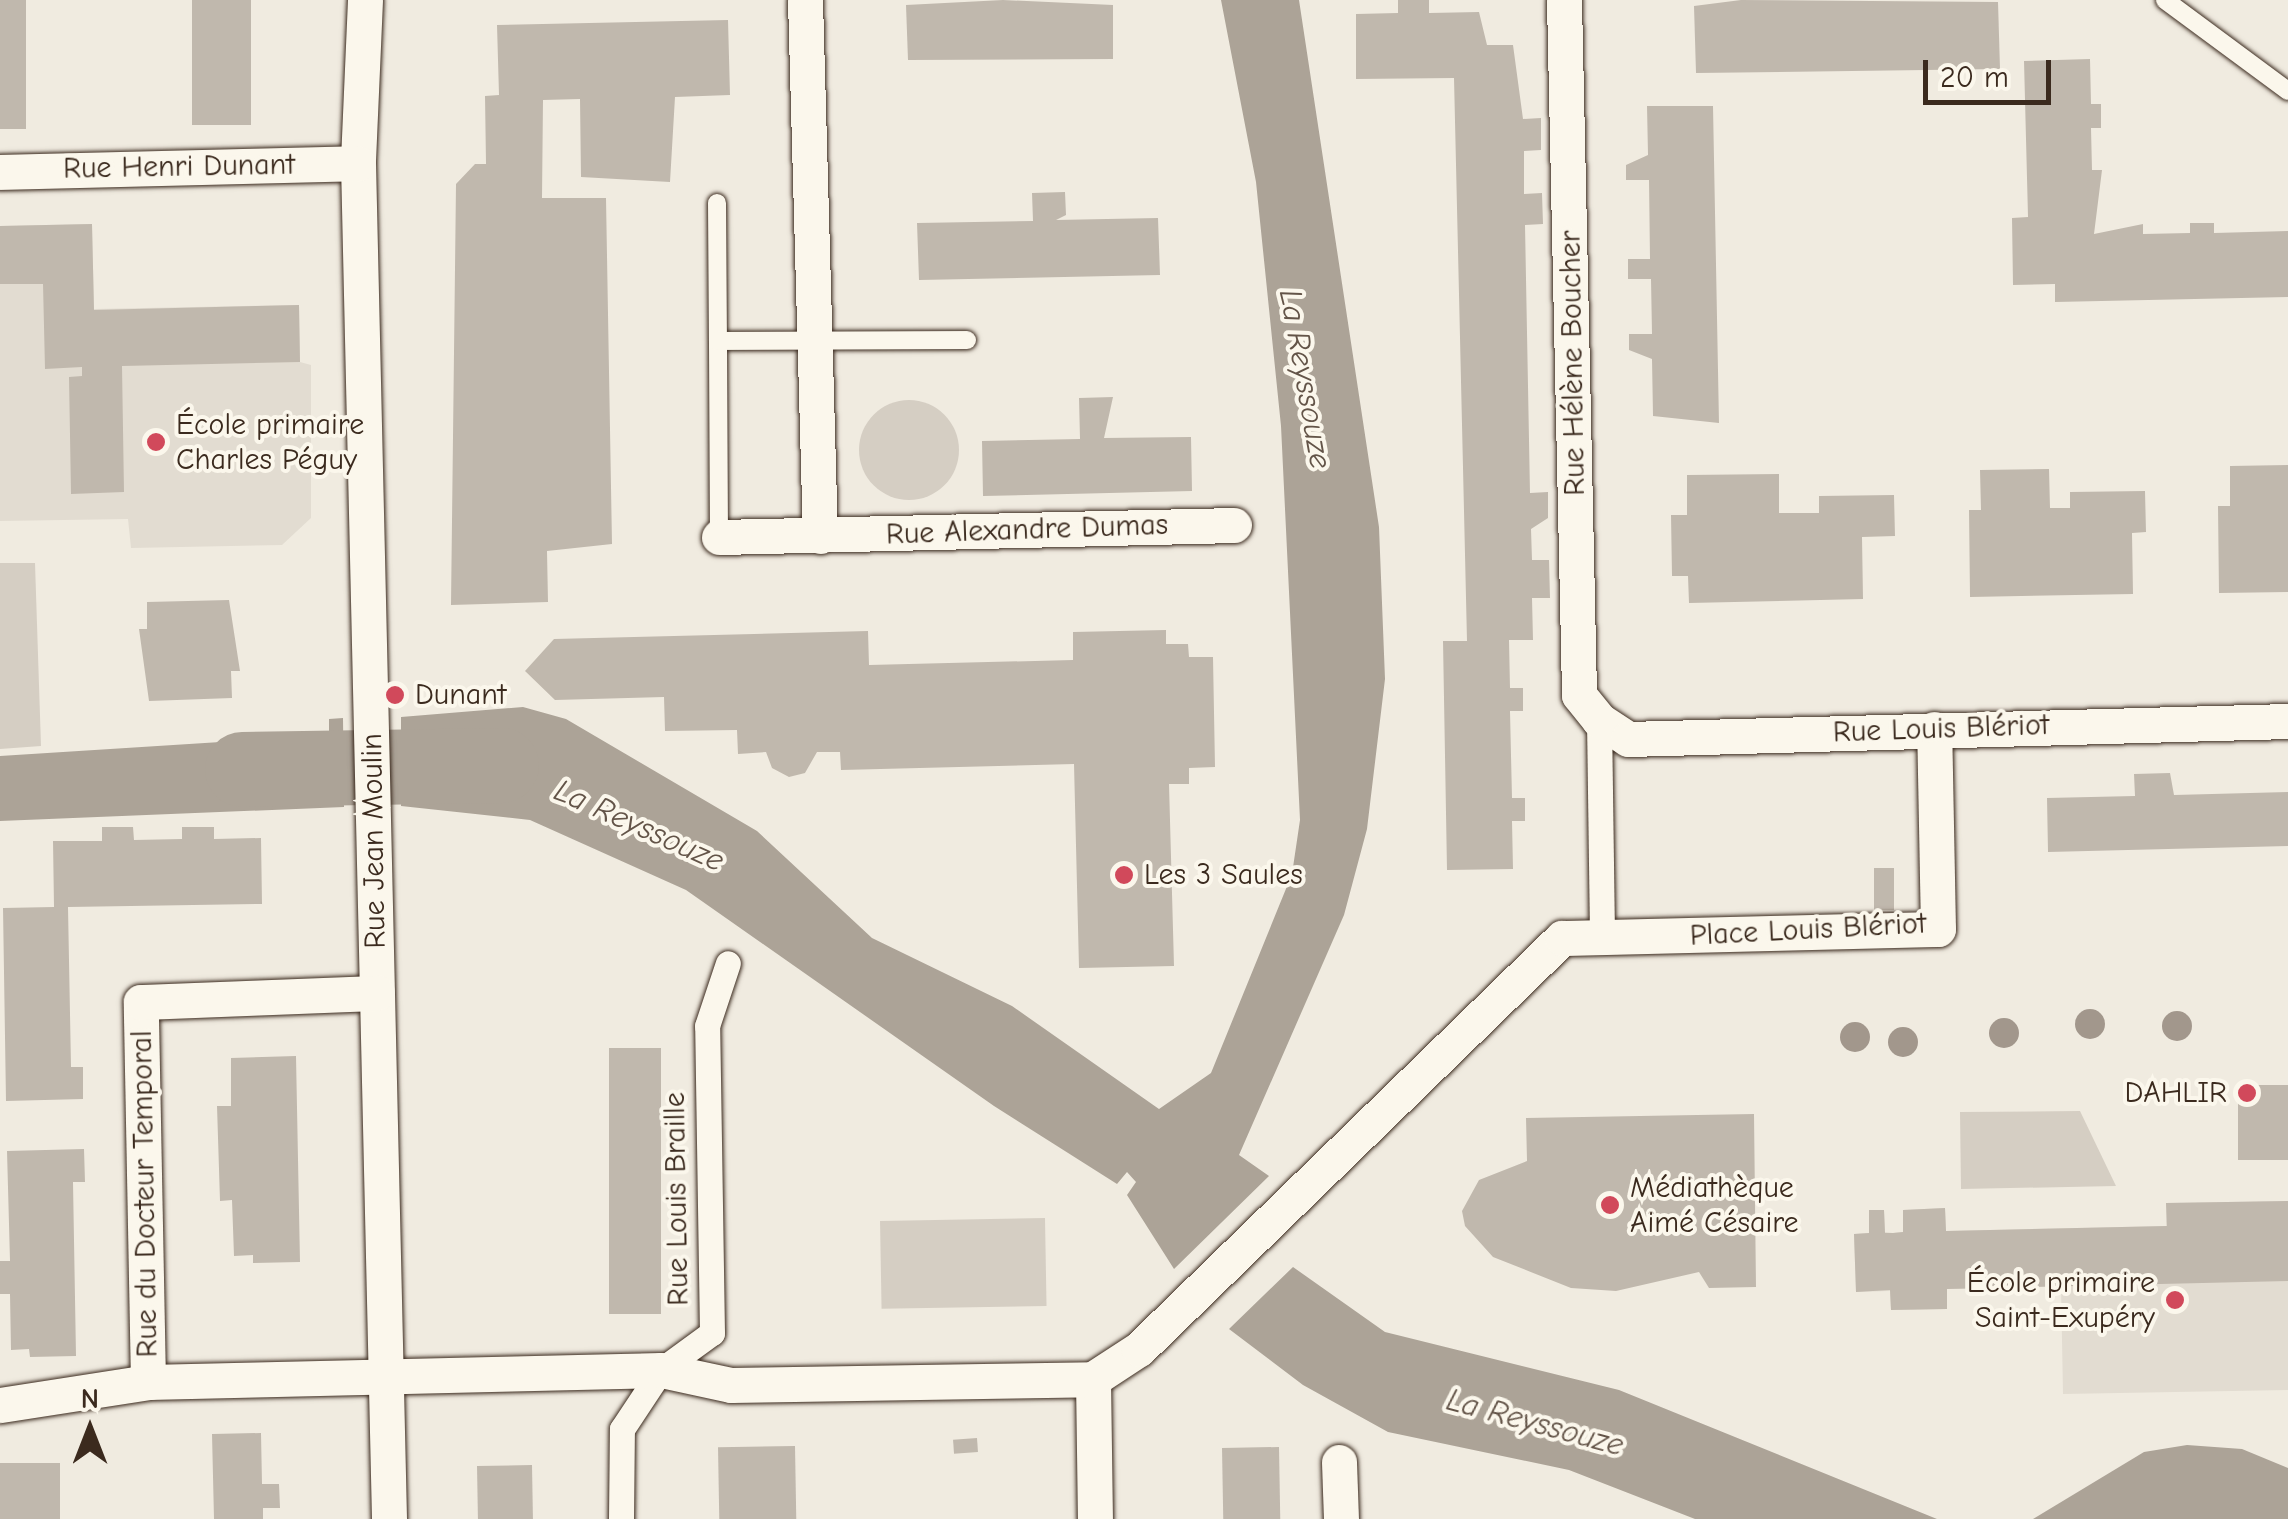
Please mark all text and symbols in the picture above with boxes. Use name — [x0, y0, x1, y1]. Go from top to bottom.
scale bar — [1928, 40, 2056, 102]
text: 20 m — [1940, 60, 2009, 95]
street label: Rue Henri Dunant — [63, 147, 295, 187]
street label: Rue Hélène Boucher — [1553, 230, 1593, 496]
water label: La Reyssouze — [1270, 286, 1340, 472]
place label: École primaire Charles Péguy — [176, 407, 364, 478]
marker: École primaire Charles Péguy — [145, 431, 167, 453]
street label: Rue Alexandre Dumas — [885, 507, 1169, 553]
place label: Dunant — [415, 677, 506, 713]
marker: Dunant — [384, 684, 406, 706]
street label: Rue Louis Blériot — [1832, 707, 2050, 751]
street label: Rue Jean Moulin — [354, 733, 394, 949]
water label: La Reyssouze — [548, 771, 730, 881]
place label: Les 3 Saules — [1144, 857, 1303, 893]
marker: Les 3 Saules — [1113, 864, 1135, 886]
street label: Place Louis Blériot — [1689, 906, 1927, 954]
street label: Rue du Docteur Temporal — [124, 1030, 166, 1358]
place label: DAHLIR — [2124, 1075, 2227, 1111]
marker: DAHLIR — [2236, 1082, 2258, 1104]
street label: Rue Louis Braille — [657, 1092, 697, 1306]
place label: Médiathèque Aimé Césaire — [1630, 1170, 1799, 1240]
marker: Médiathèque Aimé Césaire — [1599, 1194, 1621, 1216]
place label: École primaire Saint-Exupéry — [1967, 1265, 2155, 1336]
marker: École primaire Saint-Exupéry — [2164, 1289, 2186, 1311]
north arrow — [40, 1379, 140, 1479]
water label: La Reyssouze — [1442, 1381, 1628, 1465]
text: N — [81, 1383, 99, 1415]

